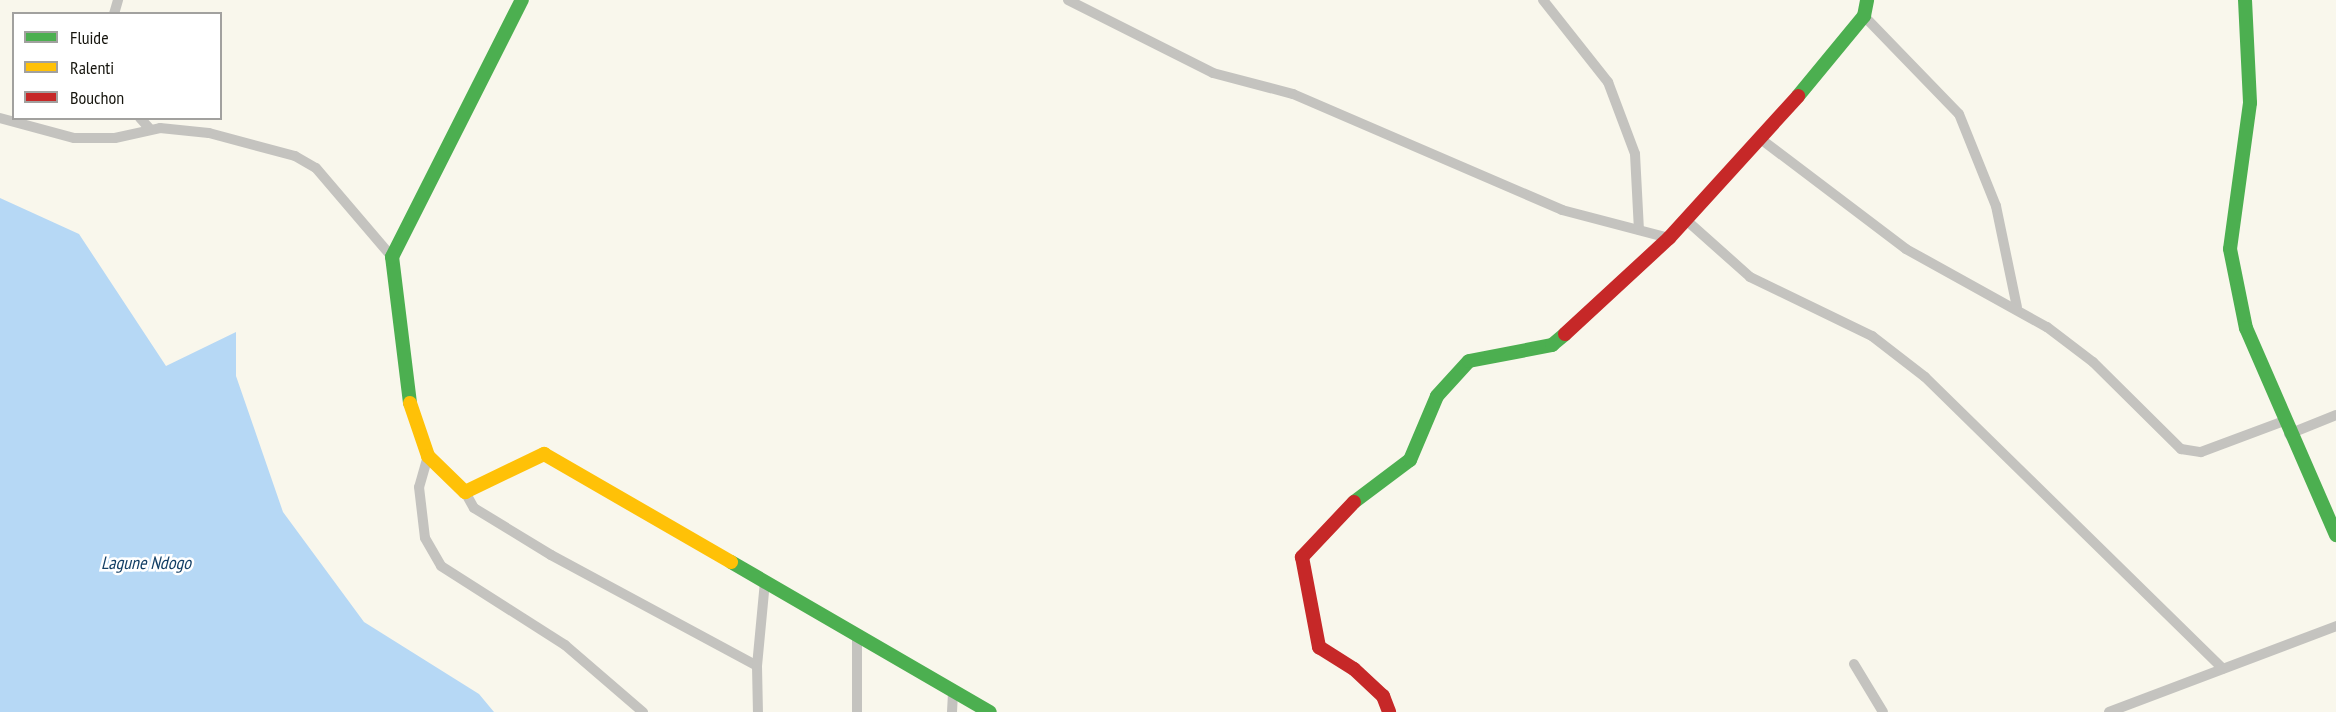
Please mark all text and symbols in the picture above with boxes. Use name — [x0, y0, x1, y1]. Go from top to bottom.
legend — [12, 12, 222, 120]
text: Fluide — [70, 26, 109, 49]
text: Ralenti — [70, 56, 114, 79]
text: Bouchon — [70, 86, 124, 109]
water label: Lagune Ndogo — [101, 552, 191, 574]

